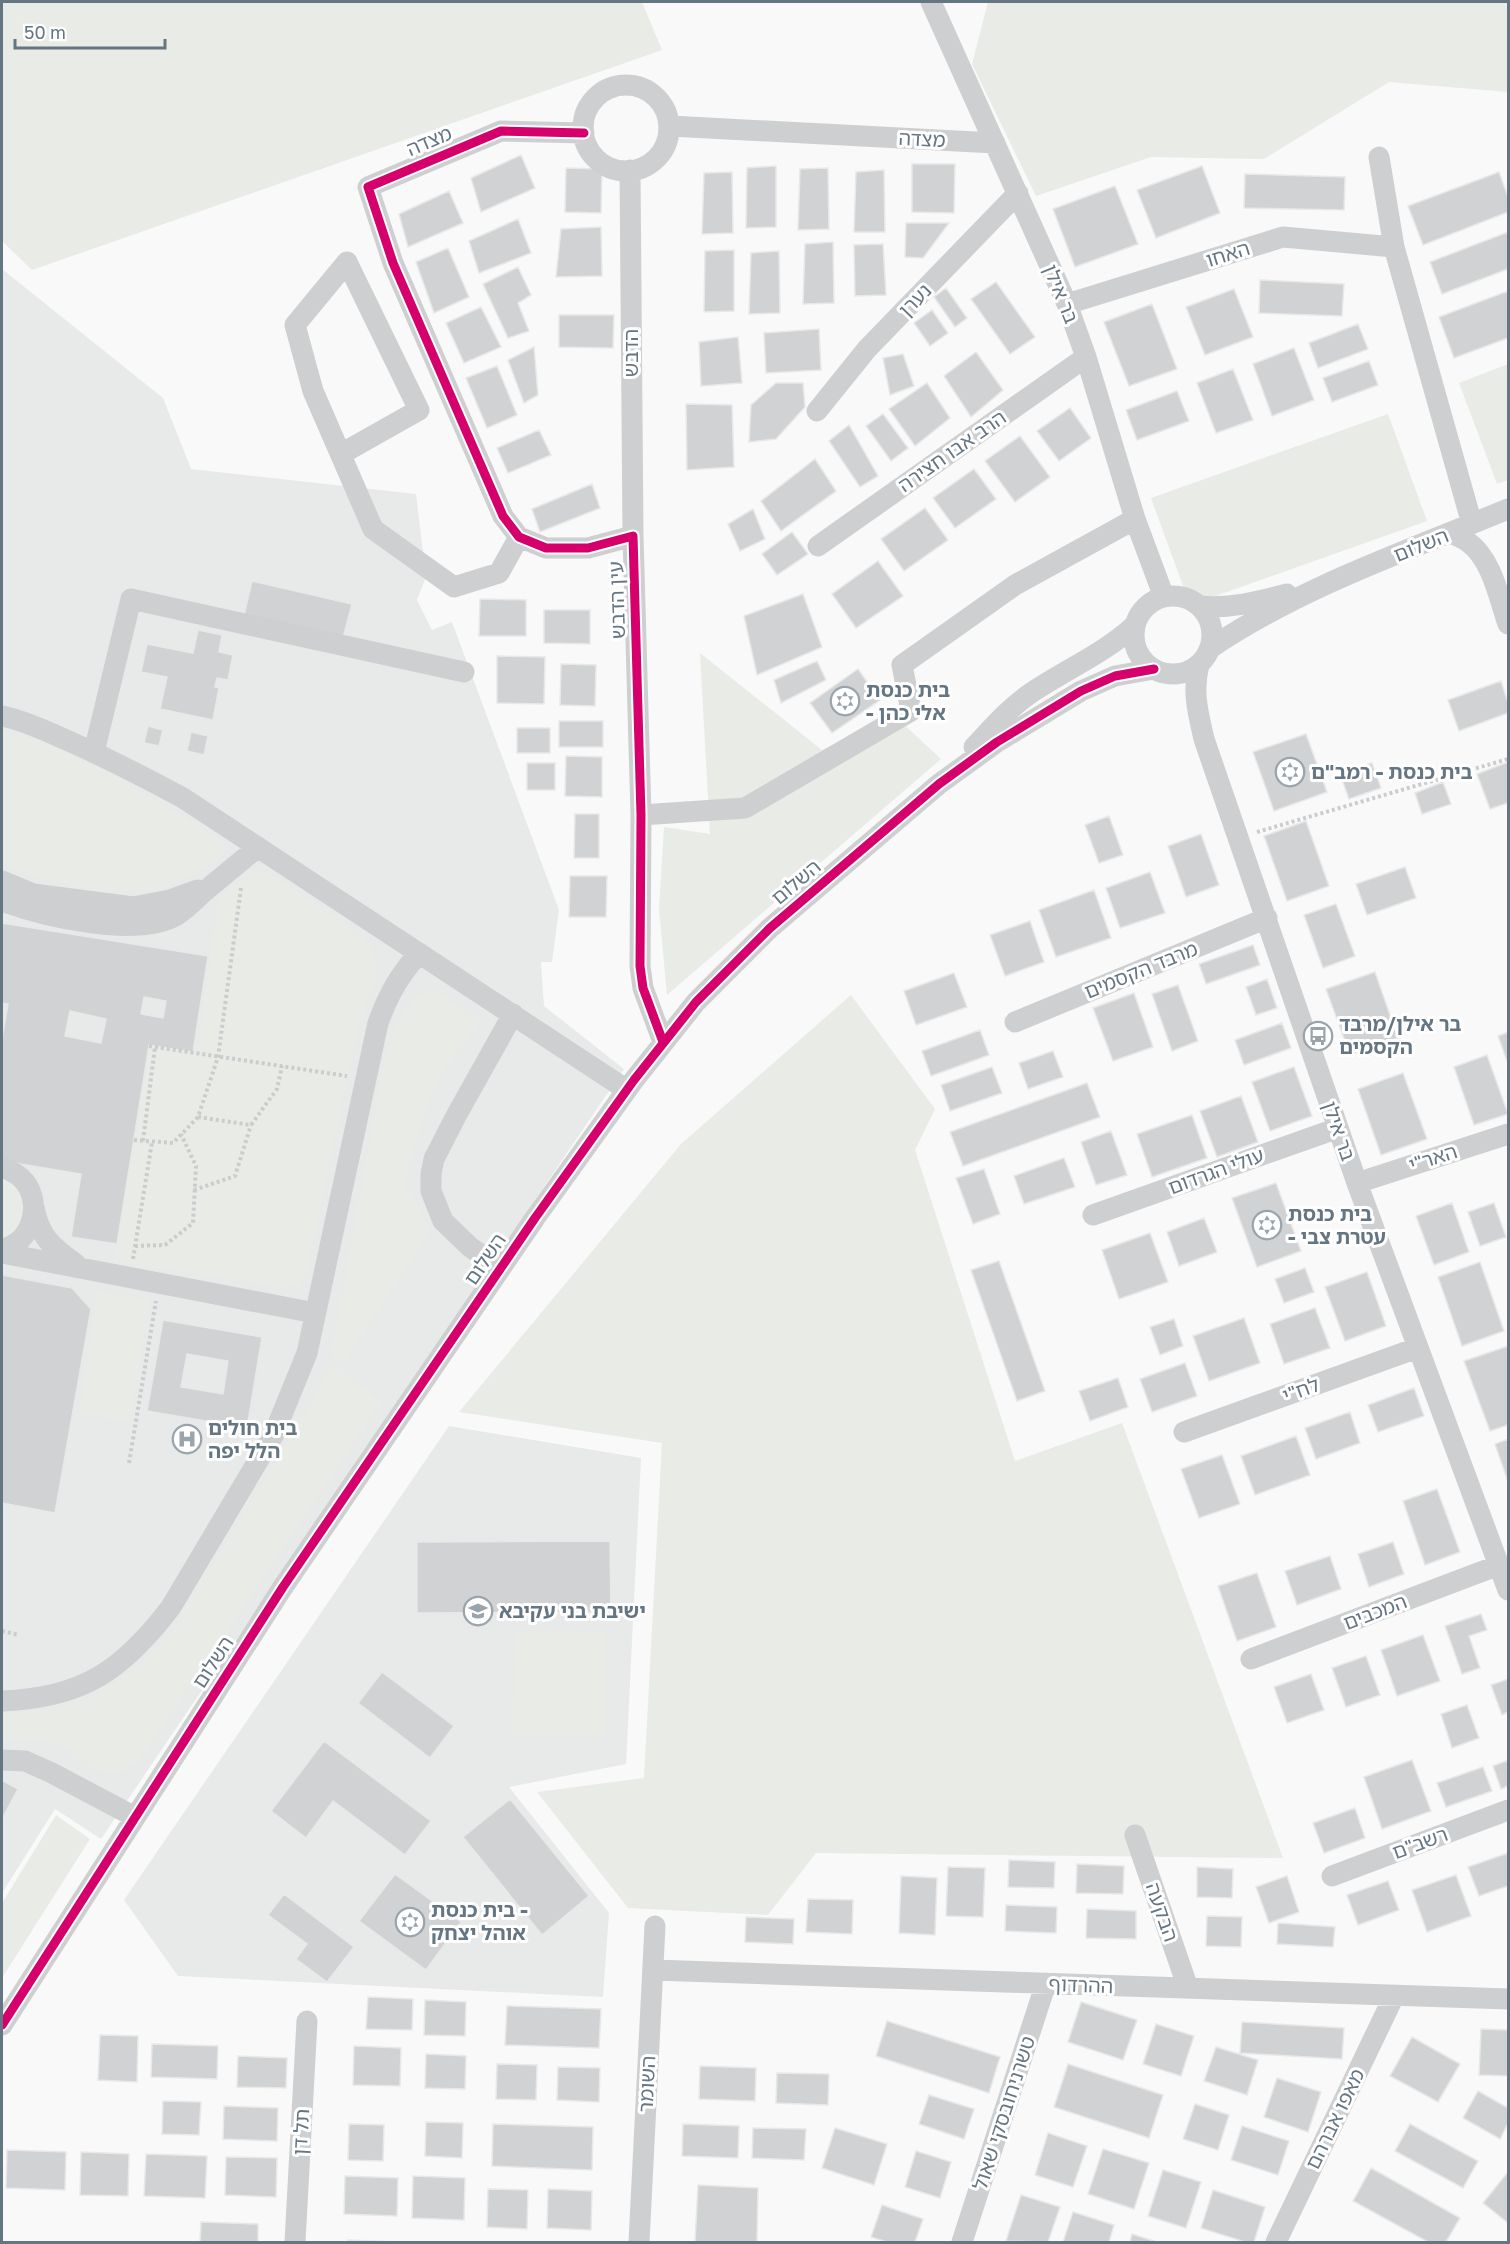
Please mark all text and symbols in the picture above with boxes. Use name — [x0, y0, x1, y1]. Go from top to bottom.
scale bar — [15, 12, 165, 50]
text: 50 m — [24, 21, 66, 43]
street label: מצדה — [402, 120, 455, 160]
street label: מצדה — [898, 125, 946, 151]
street label: האחו — [1203, 235, 1252, 271]
street label: בר אילן — [1039, 261, 1085, 327]
street label: נערן — [893, 278, 936, 321]
street label: הדבש — [618, 329, 642, 377]
street label: הרב אבו חצירה — [893, 404, 1010, 496]
street label: השלום — [1390, 522, 1452, 566]
street label: עין הדבש — [603, 561, 629, 639]
place label: בית כנסת - אלי כהן — [866, 677, 950, 724]
synagogue icon: בית כנסת - אלי כהן — [829, 685, 861, 717]
synagogue icon: בית כנסת - רמב"ם — [1274, 756, 1306, 788]
place label: בית כנסת - רמב"ם — [1311, 759, 1473, 783]
street label: השלום — [766, 854, 825, 909]
street label: מרבד הקסמים — [1080, 935, 1201, 1003]
place label: בר אילן/מרבד הקסמים — [1339, 1011, 1462, 1058]
bus stop icon: בר אילן/מרבד הקסמים — [1302, 1020, 1334, 1052]
street label: בר אילן — [1319, 1098, 1361, 1164]
street label: האר"י — [1406, 1138, 1460, 1176]
street label: עולי הגרדום — [1165, 1142, 1267, 1198]
place label: בית כנסת - עטרת צבי — [1288, 1201, 1386, 1248]
synagogue icon: בית כנסת - עטרת צבי — [1251, 1209, 1283, 1241]
street label: השלום — [458, 1228, 510, 1289]
street label: לח"י — [1279, 1371, 1322, 1407]
place label: בית חולים הלל יפה — [208, 1415, 297, 1462]
hospital icon: בית חולים הלל יפה — [171, 1423, 203, 1455]
street label: המכבים — [1340, 1588, 1410, 1634]
school or university icon: ישיבת בני עקיבא — [462, 1595, 494, 1627]
place label: ישיבת בני עקיבא — [499, 1598, 646, 1622]
street label: השלום — [187, 1631, 238, 1692]
street label: רשב"ם — [1389, 1821, 1451, 1863]
street label: הבקעה — [1142, 1879, 1184, 1944]
place label: בית כנסת - אוהל יצחק — [431, 1897, 528, 1944]
synagogue icon: בית כנסת - אוהל יצחק — [394, 1906, 426, 1938]
street label: ההרדוף — [1048, 1971, 1114, 1997]
street label: טשרניחובסקי שאול — [967, 2033, 1039, 2193]
street label: השומר — [633, 2055, 659, 2113]
street label: מאפו אברהם — [1299, 2064, 1369, 2173]
street label: תל דן — [287, 2108, 313, 2156]

